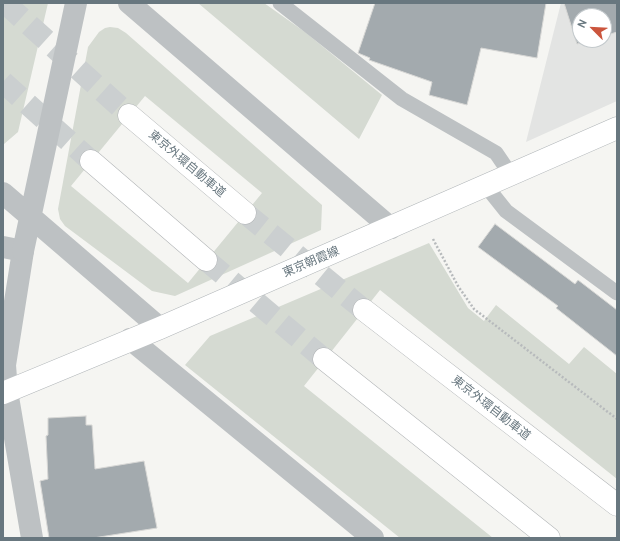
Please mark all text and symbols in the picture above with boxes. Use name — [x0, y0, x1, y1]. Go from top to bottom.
north arrow — [572, 8, 612, 48]
text: N — [574, 17, 590, 30]
street label: 東京外環自動車道 — [146, 128, 228, 200]
street label: 東京朝霞線 — [281, 244, 341, 280]
street label: 東京外環自動車道 — [449, 373, 533, 443]

